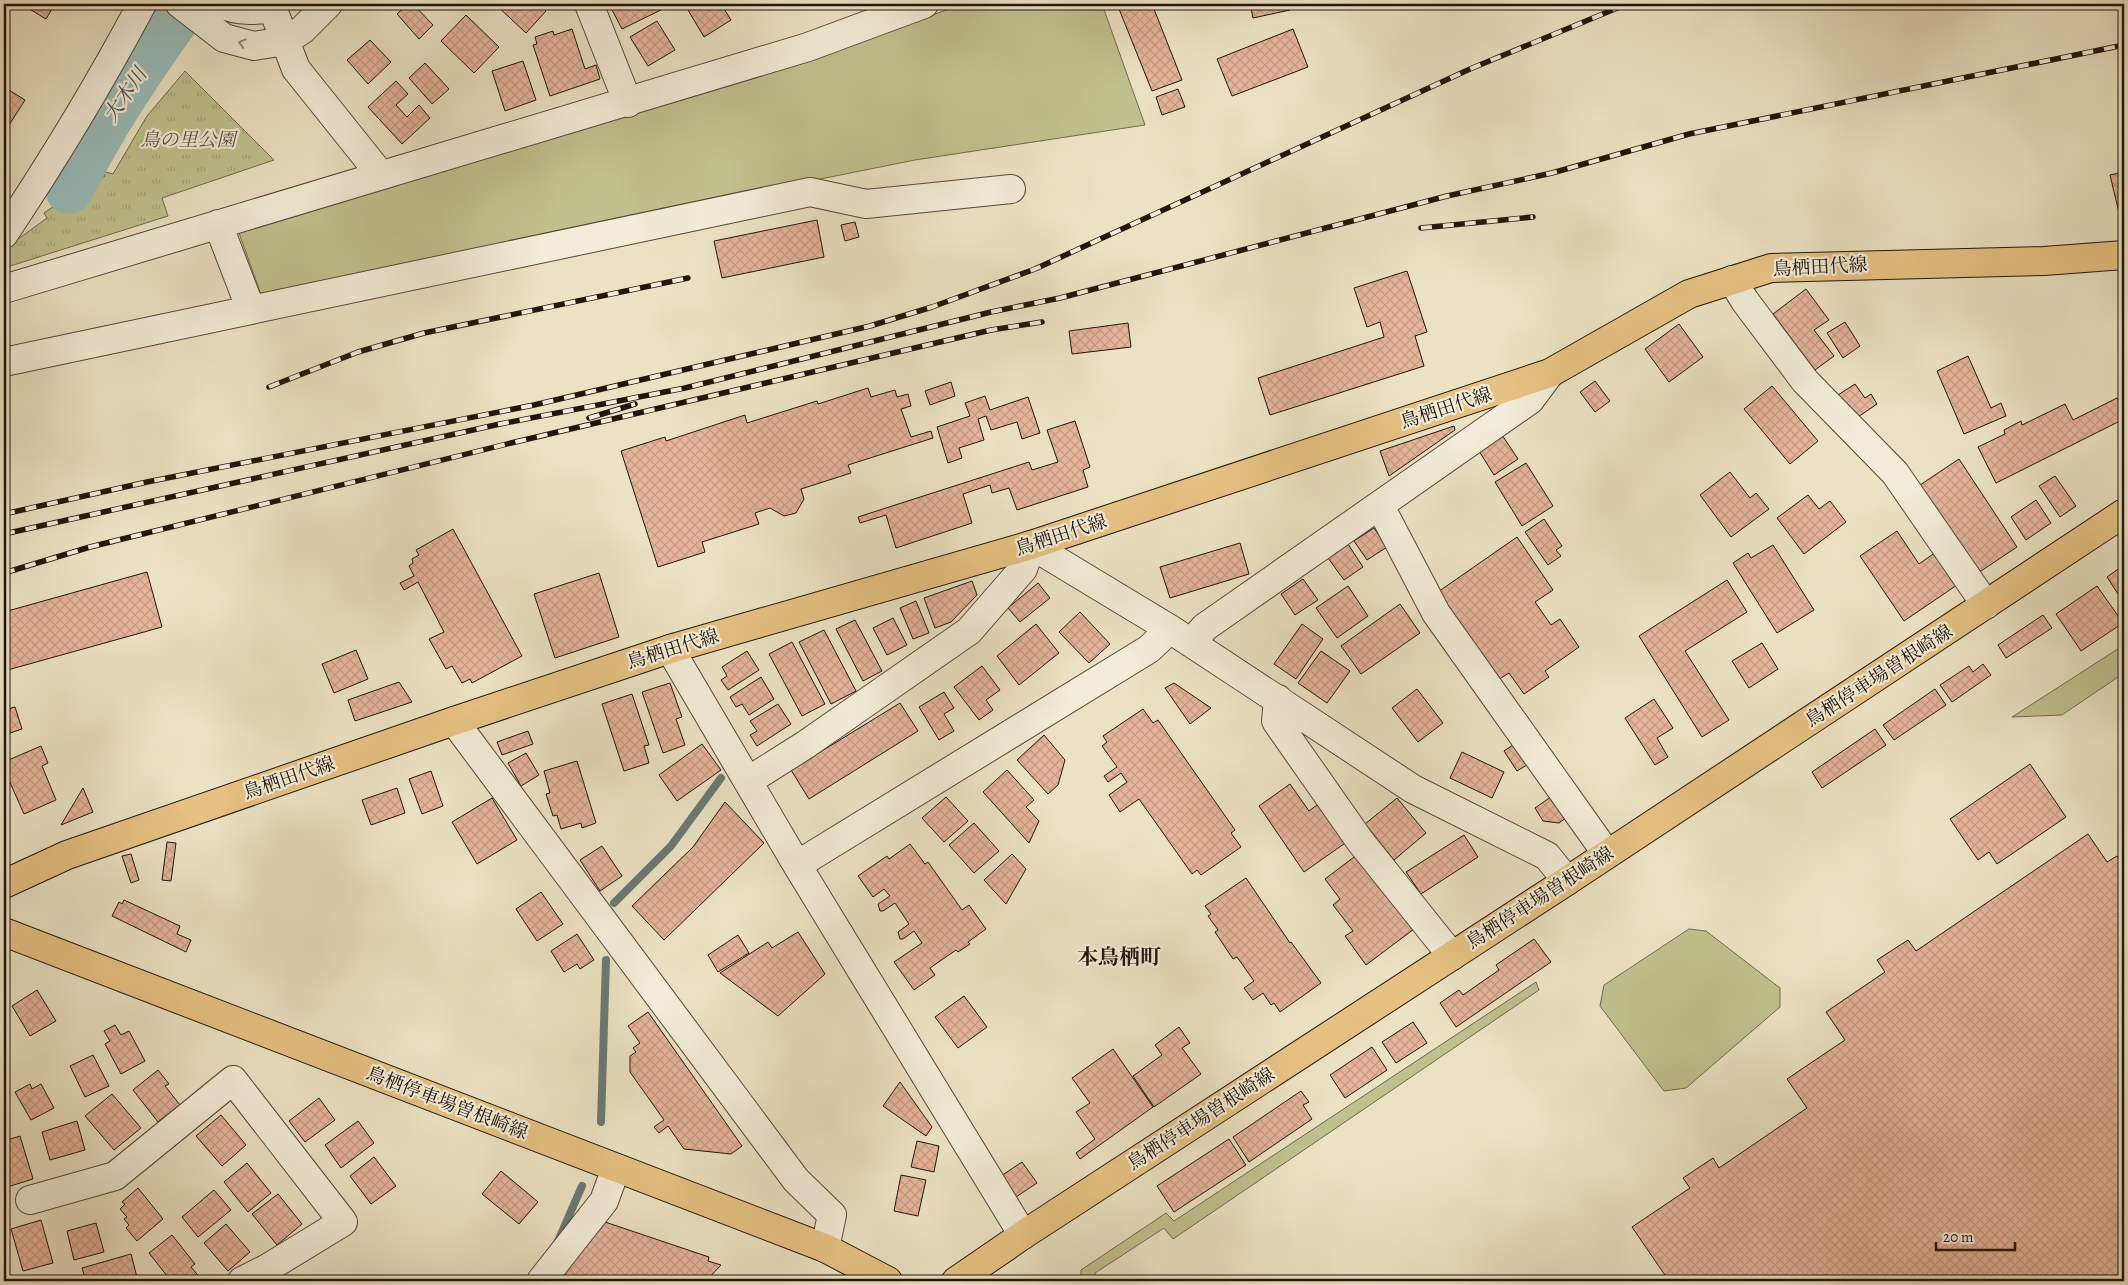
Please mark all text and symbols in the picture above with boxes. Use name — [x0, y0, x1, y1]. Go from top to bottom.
one-way arrow — [238, 38, 247, 48]
water label: 大木川 — [97, 61, 154, 127]
park label: 鳥の里公園 — [140, 127, 238, 153]
street label: 鳥栖田代線 — [1772, 252, 1868, 282]
street label: 鳥栖田代線 — [1397, 381, 1495, 435]
street label: 鳥栖田代線 — [1012, 508, 1110, 562]
street label: 鳥栖停車場曽根崎線 — [1800, 619, 1958, 733]
street label: 鳥栖田代線 — [624, 623, 722, 675]
street label: 鳥栖田代線 — [240, 750, 338, 806]
street label: 鳥栖停車場曽根崎線 — [1461, 841, 1619, 955]
district label: 本鳥栖町 — [1077, 943, 1161, 971]
street label: 鳥栖停車場曽根崎線 — [363, 1060, 531, 1146]
street label: 鳥栖停車場曽根崎線 — [1122, 1062, 1280, 1176]
scale bar — [1936, 1220, 2014, 1252]
text: 20 m — [1943, 1227, 1974, 1247]

